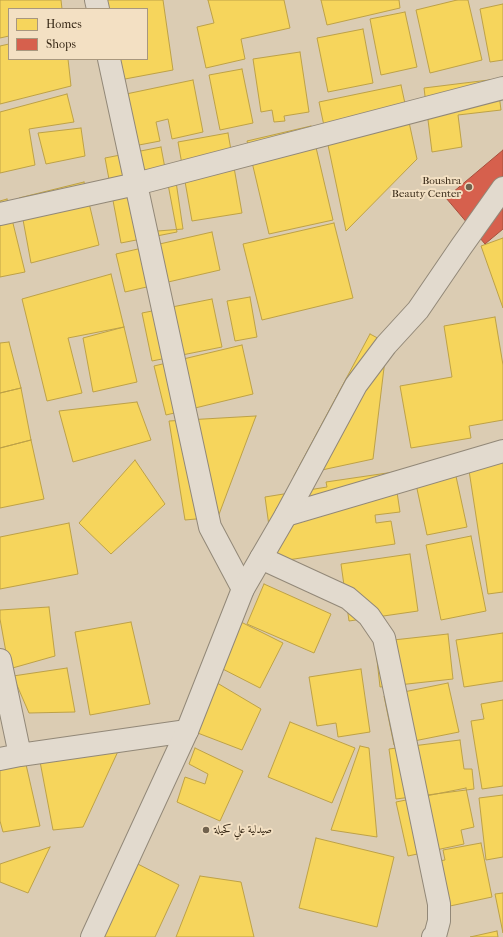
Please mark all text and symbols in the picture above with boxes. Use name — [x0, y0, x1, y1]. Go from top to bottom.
legend — [8, 8, 148, 60]
text: Homes — [46, 17, 82, 31]
text: Shops — [46, 37, 76, 51]
place label: Boushra Beauty Center — [392, 174, 461, 200]
marker: Boushra Beauty Center — [464, 182, 474, 192]
place label: صيدلية علي كحيلة — [214, 823, 272, 837]
marker: صيدلية علي كحيلة — [201, 825, 211, 835]

